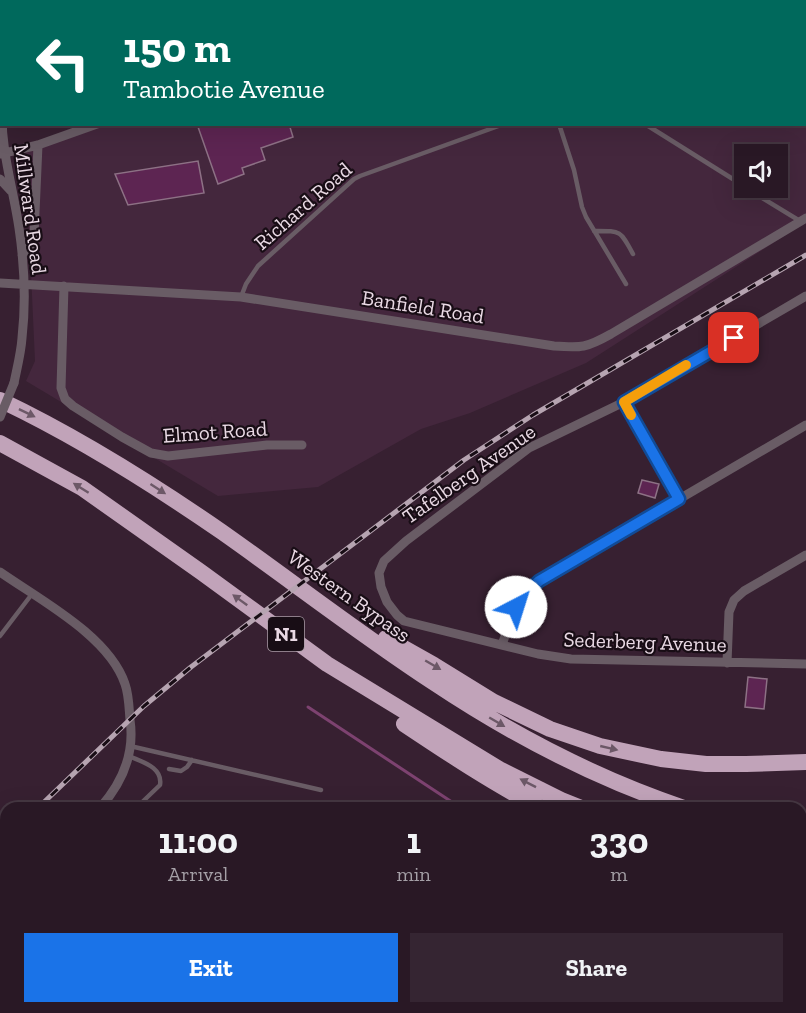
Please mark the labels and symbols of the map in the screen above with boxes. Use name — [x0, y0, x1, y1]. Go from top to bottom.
street label: Millward Road — [9, 142, 52, 276]
street label: Richard Road — [249, 156, 357, 255]
street label: Banfield Road — [360, 284, 487, 329]
pin — [708, 312, 759, 363]
one-way arrow — [18, 407, 36, 417]
street label: Elmot Road — [162, 415, 268, 448]
street label: Tafelberg Avenue — [397, 418, 540, 529]
one-way arrow — [73, 482, 89, 493]
one-way arrow — [150, 484, 166, 495]
street label: Western Bypass — [283, 544, 416, 647]
position arrow — [484, 575, 548, 639]
one-way arrow — [232, 594, 248, 606]
road number: N1 — [268, 617, 304, 651]
street label: Sederberg Avenue — [563, 626, 727, 657]
one-way arrow — [425, 660, 442, 670]
one-way arrow — [489, 716, 505, 727]
one-way arrow — [600, 743, 618, 753]
one-way arrow — [520, 779, 537, 788]

